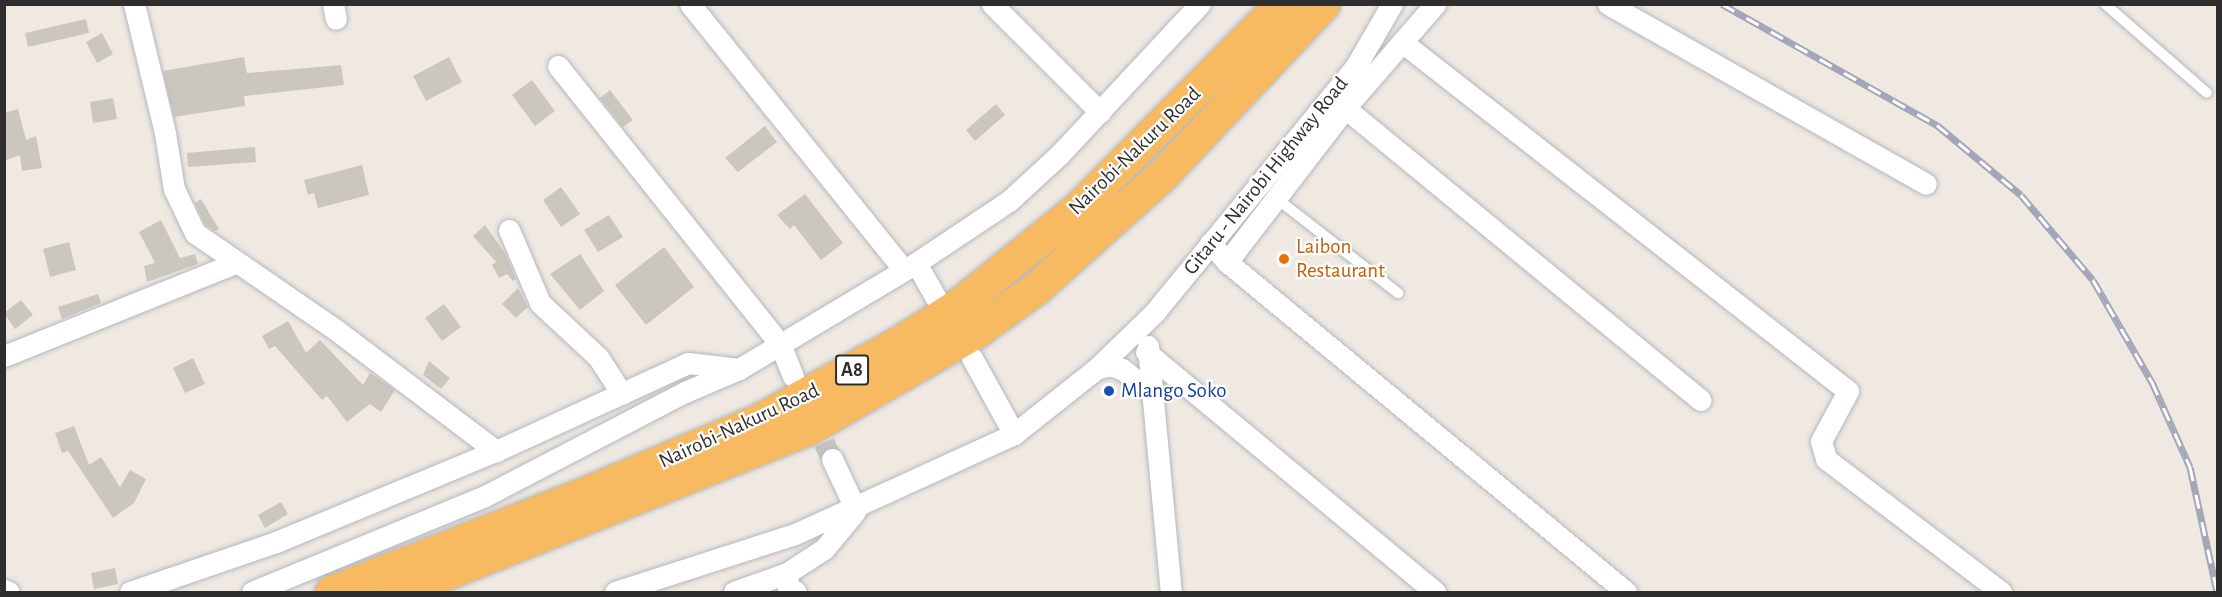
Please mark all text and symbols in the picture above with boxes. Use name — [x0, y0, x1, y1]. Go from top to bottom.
street label: Gitaru - Nairobi Highway Road — [1178, 72, 1354, 280]
street label: Nairobi-Nakuru Road — [1064, 82, 1206, 220]
place label: Laibon Restaurant — [1296, 234, 1385, 284]
marker: Laibon Restaurant — [1277, 252, 1291, 266]
road number: A8 — [834, 353, 870, 387]
street label: Nairobi-Nakuru Road — [655, 378, 823, 474]
place label: Mlango Soko — [1121, 378, 1226, 404]
marker: Mlango Soko — [1102, 384, 1116, 398]

